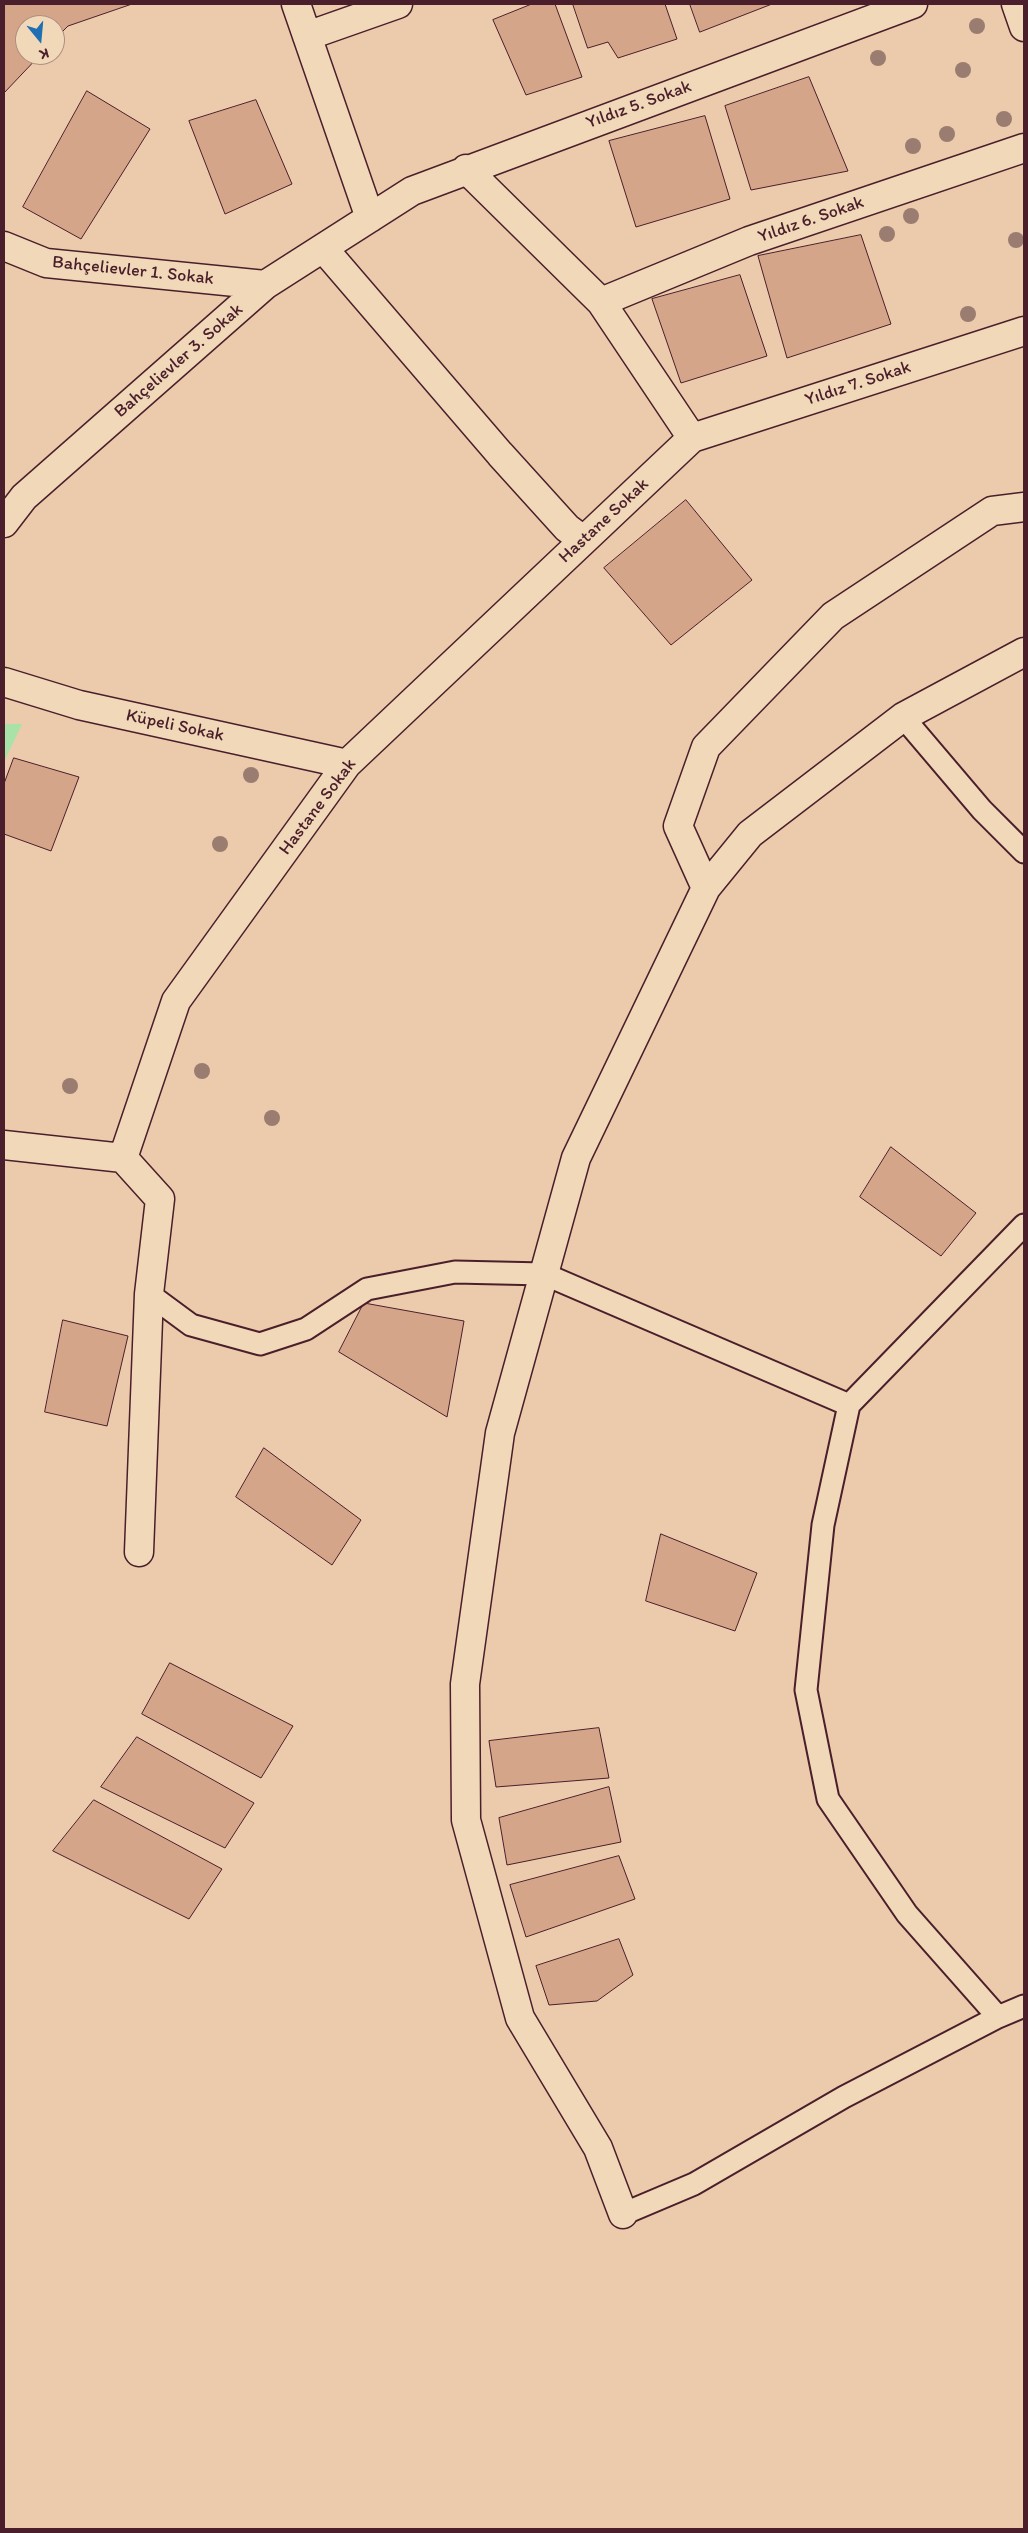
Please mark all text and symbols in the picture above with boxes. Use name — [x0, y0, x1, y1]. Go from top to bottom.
north arrow — [15, 15, 65, 65]
text: K — [37, 44, 51, 63]
street label: Yıldız 5. Sokak — [583, 76, 695, 134]
street label: Yıldız 6. Sokak — [755, 192, 867, 248]
street label: Bahçelievler 1. Sokak — [51, 252, 215, 290]
street label: Bahçelievler 3. Sokak — [110, 299, 248, 423]
street label: Yıldız 7. Sokak — [802, 357, 914, 411]
street label: Hastane Sokak — [555, 474, 653, 568]
street label: Küpeli Sokak — [124, 705, 226, 747]
street label: Hastane Sokak — [275, 755, 361, 859]

